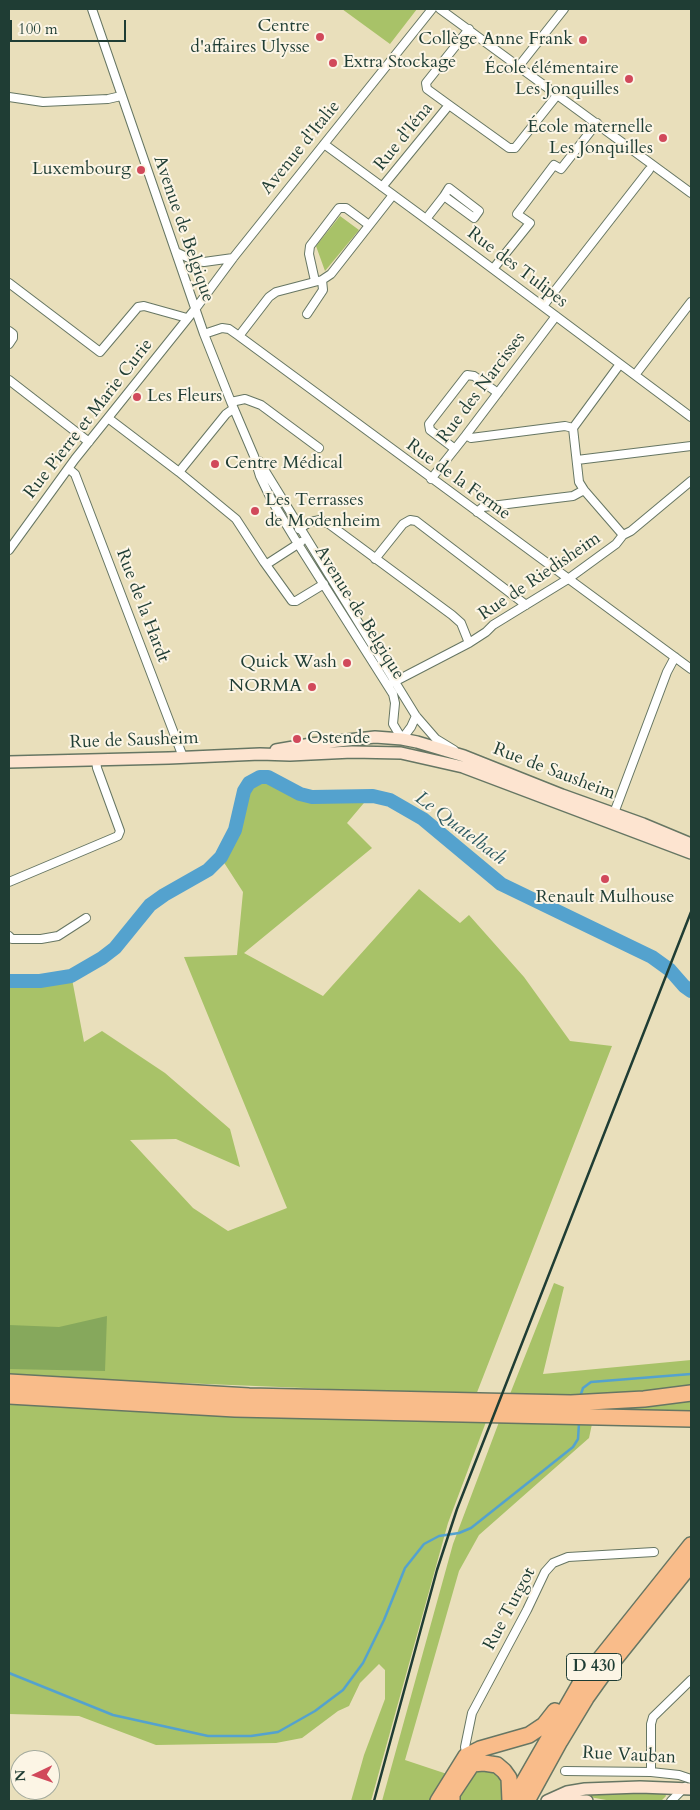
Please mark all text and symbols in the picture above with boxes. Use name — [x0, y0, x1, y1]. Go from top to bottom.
scale bar — [12, 10, 129, 42]
place label: Centre d'affaires Ulysse — [190, 16, 310, 58]
text: 100 m — [18, 19, 58, 39]
place label: Collège Anne Frank — [418, 29, 573, 51]
marker: Centre d'affaires Ulysse — [314, 31, 326, 43]
marker: Collège Anne Frank — [577, 34, 589, 46]
place label: Extra Stockage — [343, 52, 456, 74]
marker: Extra Stockage — [327, 57, 339, 69]
place label: École élémentaire Les Jonquilles — [485, 58, 619, 100]
marker: École élémentaire Les Jonquilles — [623, 73, 635, 85]
street label: Avenue d'Italie — [257, 97, 345, 199]
street label: Rue d'Iéna — [370, 99, 438, 175]
place label: École maternelle Les Jonquilles — [527, 117, 653, 160]
marker: École maternelle Les Jonquilles — [657, 132, 669, 144]
street label: Avenue de Belgique — [148, 153, 218, 305]
place label: Luxembourg — [32, 159, 131, 181]
marker: Luxembourg — [135, 164, 147, 176]
street label: Rue des Tulipes — [462, 223, 572, 313]
street label: Rue des Narcisses — [433, 328, 531, 448]
street label: Rue Pierre et Marie Curie — [20, 335, 158, 503]
place label: Les Fleurs — [147, 386, 222, 408]
marker: Les Fleurs — [131, 391, 143, 403]
street label: Rue de la Ferme — [402, 435, 514, 525]
place label: Centre Médical — [225, 453, 343, 475]
marker: Centre Médical — [209, 458, 221, 470]
place label: Les Terrasses de Modenheim — [265, 490, 381, 532]
marker: Les Terrasses de Modenheim — [249, 505, 261, 517]
street label: Rue de Riedisheim — [475, 528, 605, 626]
street label: Avenue de Belgique — [309, 542, 409, 684]
street label: Rue de la Hardt — [110, 546, 174, 666]
place label: Quick Wash — [240, 652, 337, 674]
marker: Quick Wash — [341, 657, 353, 669]
place label: NORMA — [229, 676, 302, 698]
marker: NORMA — [306, 681, 318, 693]
street label: Rue de Sausheim — [69, 728, 199, 754]
place label: Ostende — [307, 728, 370, 750]
marker: Ostende — [291, 733, 303, 745]
street label: Rue de Sausheim — [490, 739, 618, 805]
water label: Le Quatelbach — [410, 787, 510, 871]
marker: Renault Mulhouse — [599, 873, 611, 885]
place label: Renault Mulhouse — [536, 887, 674, 909]
street label: Rue Turgot — [479, 1564, 541, 1654]
road number: D 430 — [566, 1654, 622, 1680]
street label: Rue Vauban — [582, 1743, 676, 1769]
north arrow — [10, 1750, 60, 1800]
text: N — [11, 1769, 30, 1782]

